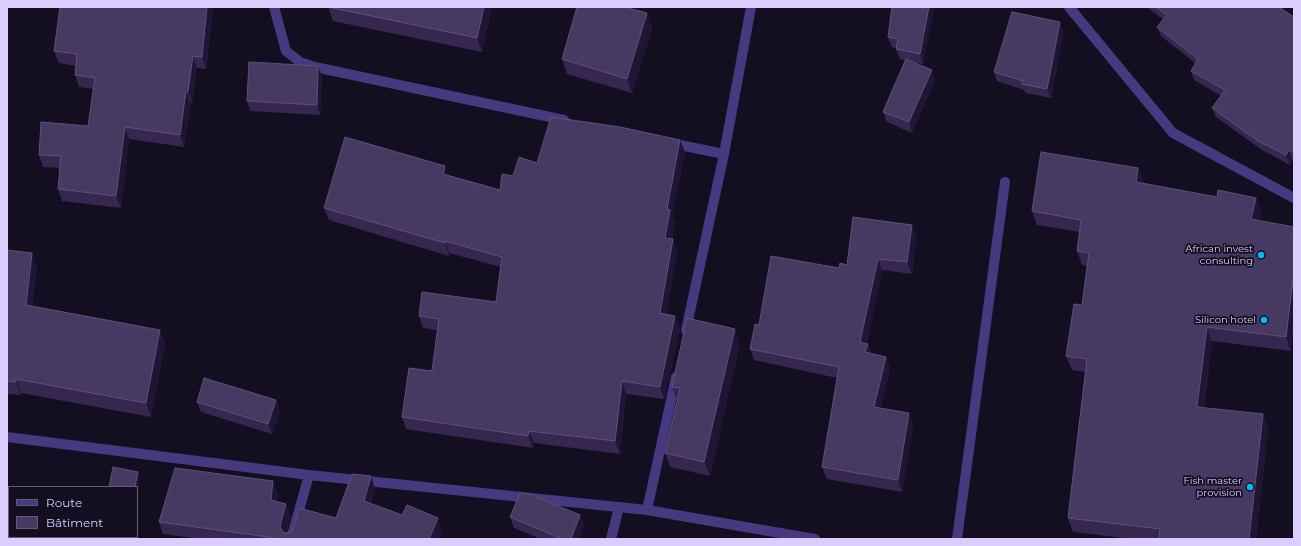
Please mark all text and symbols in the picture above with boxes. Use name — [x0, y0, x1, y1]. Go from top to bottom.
place label: African invest consulting — [1185, 243, 1253, 266]
marker: African invest consulting — [1256, 250, 1266, 260]
place label: Silicon hotel — [1195, 314, 1256, 326]
marker: Silicon hotel — [1259, 315, 1269, 325]
place label: Fish master provision — [1183, 475, 1242, 498]
marker: Fish master provision — [1245, 482, 1255, 492]
legend — [8, 486, 138, 538]
text: Route — [46, 495, 82, 510]
text: Bâtiment — [46, 515, 103, 530]

